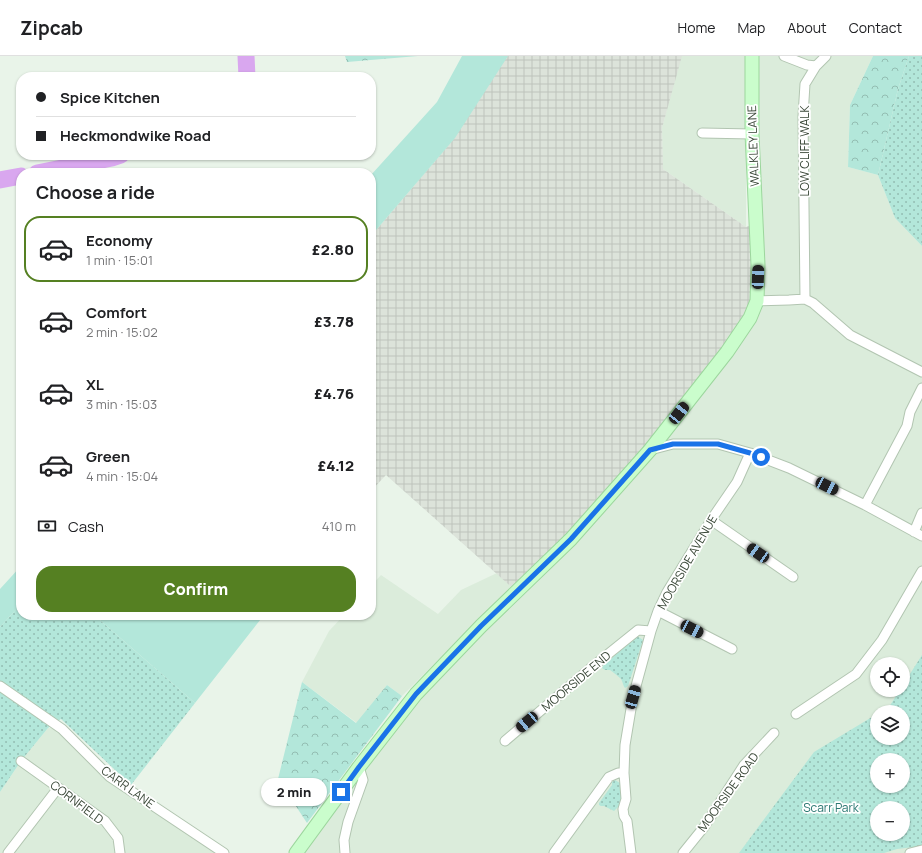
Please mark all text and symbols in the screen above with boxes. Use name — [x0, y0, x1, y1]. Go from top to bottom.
text: Zipcab — [20, 15, 83, 41]
text: Home — [678, 18, 715, 37]
text: Map — [737, 18, 765, 37]
text: About — [787, 18, 827, 37]
text: Contact — [849, 18, 902, 37]
text: Spice Kitchen — [60, 87, 160, 108]
street label: WALKLEY LANE — [743, 105, 763, 187]
street label: LOW CLIFF WALK — [796, 105, 813, 197]
text: Heckmondwike Road — [60, 125, 211, 146]
text: Choose a ride — [36, 180, 155, 204]
text: Economy — [86, 230, 153, 251]
icon: car — [38, 231, 74, 267]
text: £2.80 — [312, 239, 354, 260]
text: 1 min · 15:01 — [86, 251, 153, 269]
car — [752, 265, 764, 289]
text: Comfort — [86, 302, 147, 323]
icon: car — [38, 303, 74, 339]
text: £3.78 — [314, 311, 354, 332]
text: 2 min · 15:02 — [86, 323, 158, 341]
text: XL — [86, 374, 104, 395]
icon: car — [38, 375, 74, 411]
text: £4.76 — [314, 383, 354, 404]
text: 3 min · 15:03 — [86, 395, 157, 413]
car — [667, 400, 691, 426]
text: Green — [86, 446, 130, 467]
icon: car — [38, 447, 74, 483]
route start — [752, 448, 770, 466]
text: £4.12 — [318, 455, 354, 476]
text: 4 min · 15:04 — [86, 467, 158, 485]
car — [814, 475, 840, 497]
street label: MOORSIDE AVENUE — [653, 511, 721, 613]
icon: cash — [36, 515, 58, 537]
text: Cash — [68, 516, 104, 537]
text: 410 m — [322, 517, 356, 535]
car — [745, 541, 771, 565]
button: Confirm — [36, 566, 356, 612]
car — [679, 618, 705, 640]
street label: MOORSIDE END — [538, 647, 614, 715]
map controls — [870, 657, 910, 841]
button: locate — [870, 657, 910, 697]
car — [624, 684, 642, 710]
button: layers — [870, 705, 910, 745]
car — [514, 710, 540, 734]
street label: MOORSIDE ROAD — [693, 749, 763, 835]
button: + — [870, 753, 910, 793]
street label: CARR LANE — [98, 762, 158, 812]
street label: CORNFIELD — [47, 776, 107, 828]
callout: 2 min — [261, 778, 327, 806]
text: 2 min — [277, 783, 311, 801]
route end — [332, 783, 350, 801]
park label: Scarr Park — [803, 799, 860, 816]
button: − — [870, 801, 910, 841]

